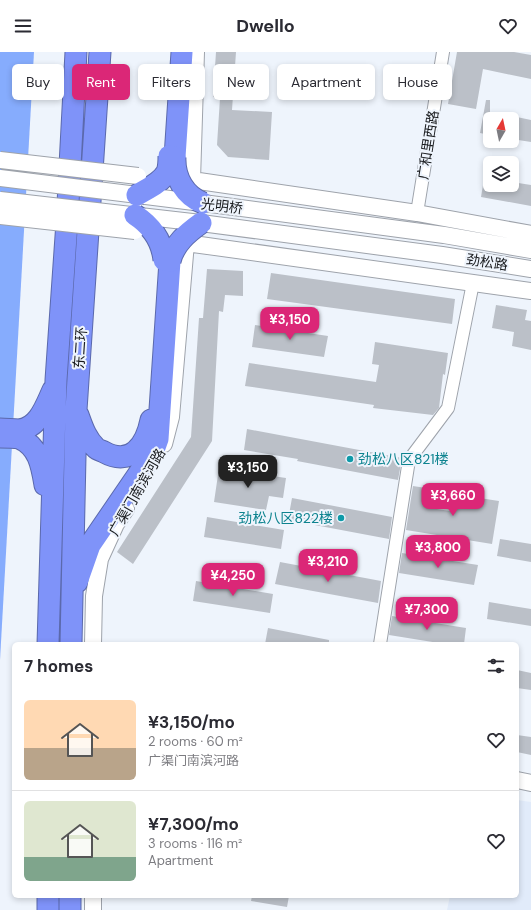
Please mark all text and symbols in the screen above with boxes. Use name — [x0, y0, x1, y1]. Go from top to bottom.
text: Dwello — [236, 14, 295, 38]
icon: menu — [12, 15, 34, 37]
icon: heart — [497, 15, 519, 37]
chip: Buy — [12, 64, 64, 100]
chip: Rent — [72, 64, 130, 100]
chip: Filters — [138, 64, 205, 100]
chip: New — [213, 64, 269, 100]
chip: Apartment — [277, 64, 375, 100]
chip: House — [383, 64, 452, 100]
street label: 广和里西路 — [414, 109, 442, 181]
north arrow — [483, 112, 519, 148]
map controls — [483, 112, 519, 192]
button: layers — [483, 156, 519, 192]
street label: 光明桥 — [200, 195, 244, 217]
street label: 劲松路 — [465, 250, 509, 274]
pin: ¥3,150 — [257, 307, 323, 341]
text: ¥3,150 — [269, 311, 311, 328]
street label: 东二环 — [70, 326, 90, 370]
street label: 广渠门南滨河路 — [105, 445, 169, 539]
place label: 劲松八区821楼 — [358, 450, 449, 468]
marker: 劲松八区821楼 — [345, 454, 355, 464]
pin: ¥3,150 — [215, 455, 281, 489]
text: ¥3,150 — [227, 459, 269, 476]
pin: ¥3,660 — [420, 483, 486, 517]
text: ¥3,660 — [430, 487, 476, 504]
place label: 劲松八区822楼 — [239, 509, 333, 527]
marker: 劲松八区822楼 — [336, 513, 346, 523]
pin: ¥3,800 — [405, 535, 471, 569]
text: ¥3,800 — [415, 539, 461, 556]
pin: ¥3,210 — [295, 549, 361, 583]
text: ¥3,210 — [308, 553, 348, 570]
pin: ¥4,250 — [200, 563, 266, 597]
text: ¥4,250 — [211, 567, 255, 584]
pin: ¥7,300 — [394, 597, 460, 631]
text: ¥7,300 — [405, 601, 449, 618]
text: 7 homes — [24, 655, 93, 677]
icon: filters — [485, 655, 507, 677]
text: ¥3,150/mo — [148, 711, 235, 733]
icon: home — [56, 716, 104, 764]
icon: heart — [485, 729, 507, 751]
text: 2 rooms · 60 m² — [148, 733, 243, 750]
text: 广渠门南滨河路 — [148, 752, 239, 769]
text: ¥7,300/mo — [148, 813, 239, 835]
icon: home — [56, 817, 104, 865]
icon: heart — [485, 830, 507, 852]
text: 3 rooms · 116 m² — [148, 835, 242, 852]
text: Apartment — [148, 852, 213, 869]

